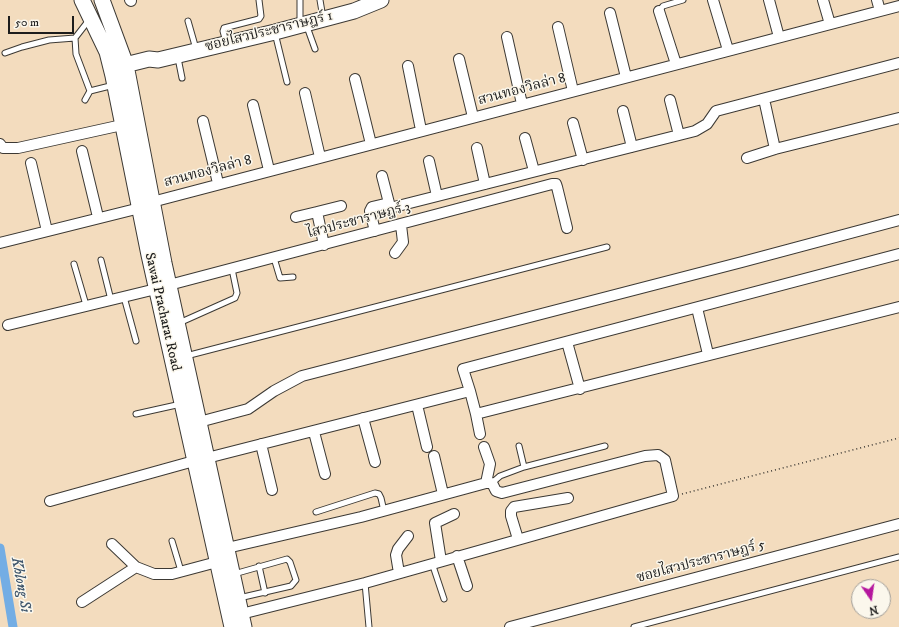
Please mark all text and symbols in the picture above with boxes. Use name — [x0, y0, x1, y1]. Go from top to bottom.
scale bar — [10, 8, 76, 34]
street label: ซอยไสวประชาราษฎร์ 1 — [203, 8, 335, 56]
text: 50 m — [15, 15, 39, 30]
street label: สวนทองวิลล่า 8 — [476, 70, 568, 110]
street label: สวนทองวิลล่า 8 — [162, 152, 254, 192]
street label: ไสวประชาราษฎร์ 3 — [306, 199, 412, 243]
street label: Sawai Pracharat Road — [140, 251, 184, 373]
street label: ซอยไสวประชาราษฎร์ 5 — [635, 537, 767, 587]
water label: Khlong Si — [6, 556, 34, 614]
north arrow — [851, 579, 891, 619]
text: N — [867, 602, 879, 618]

